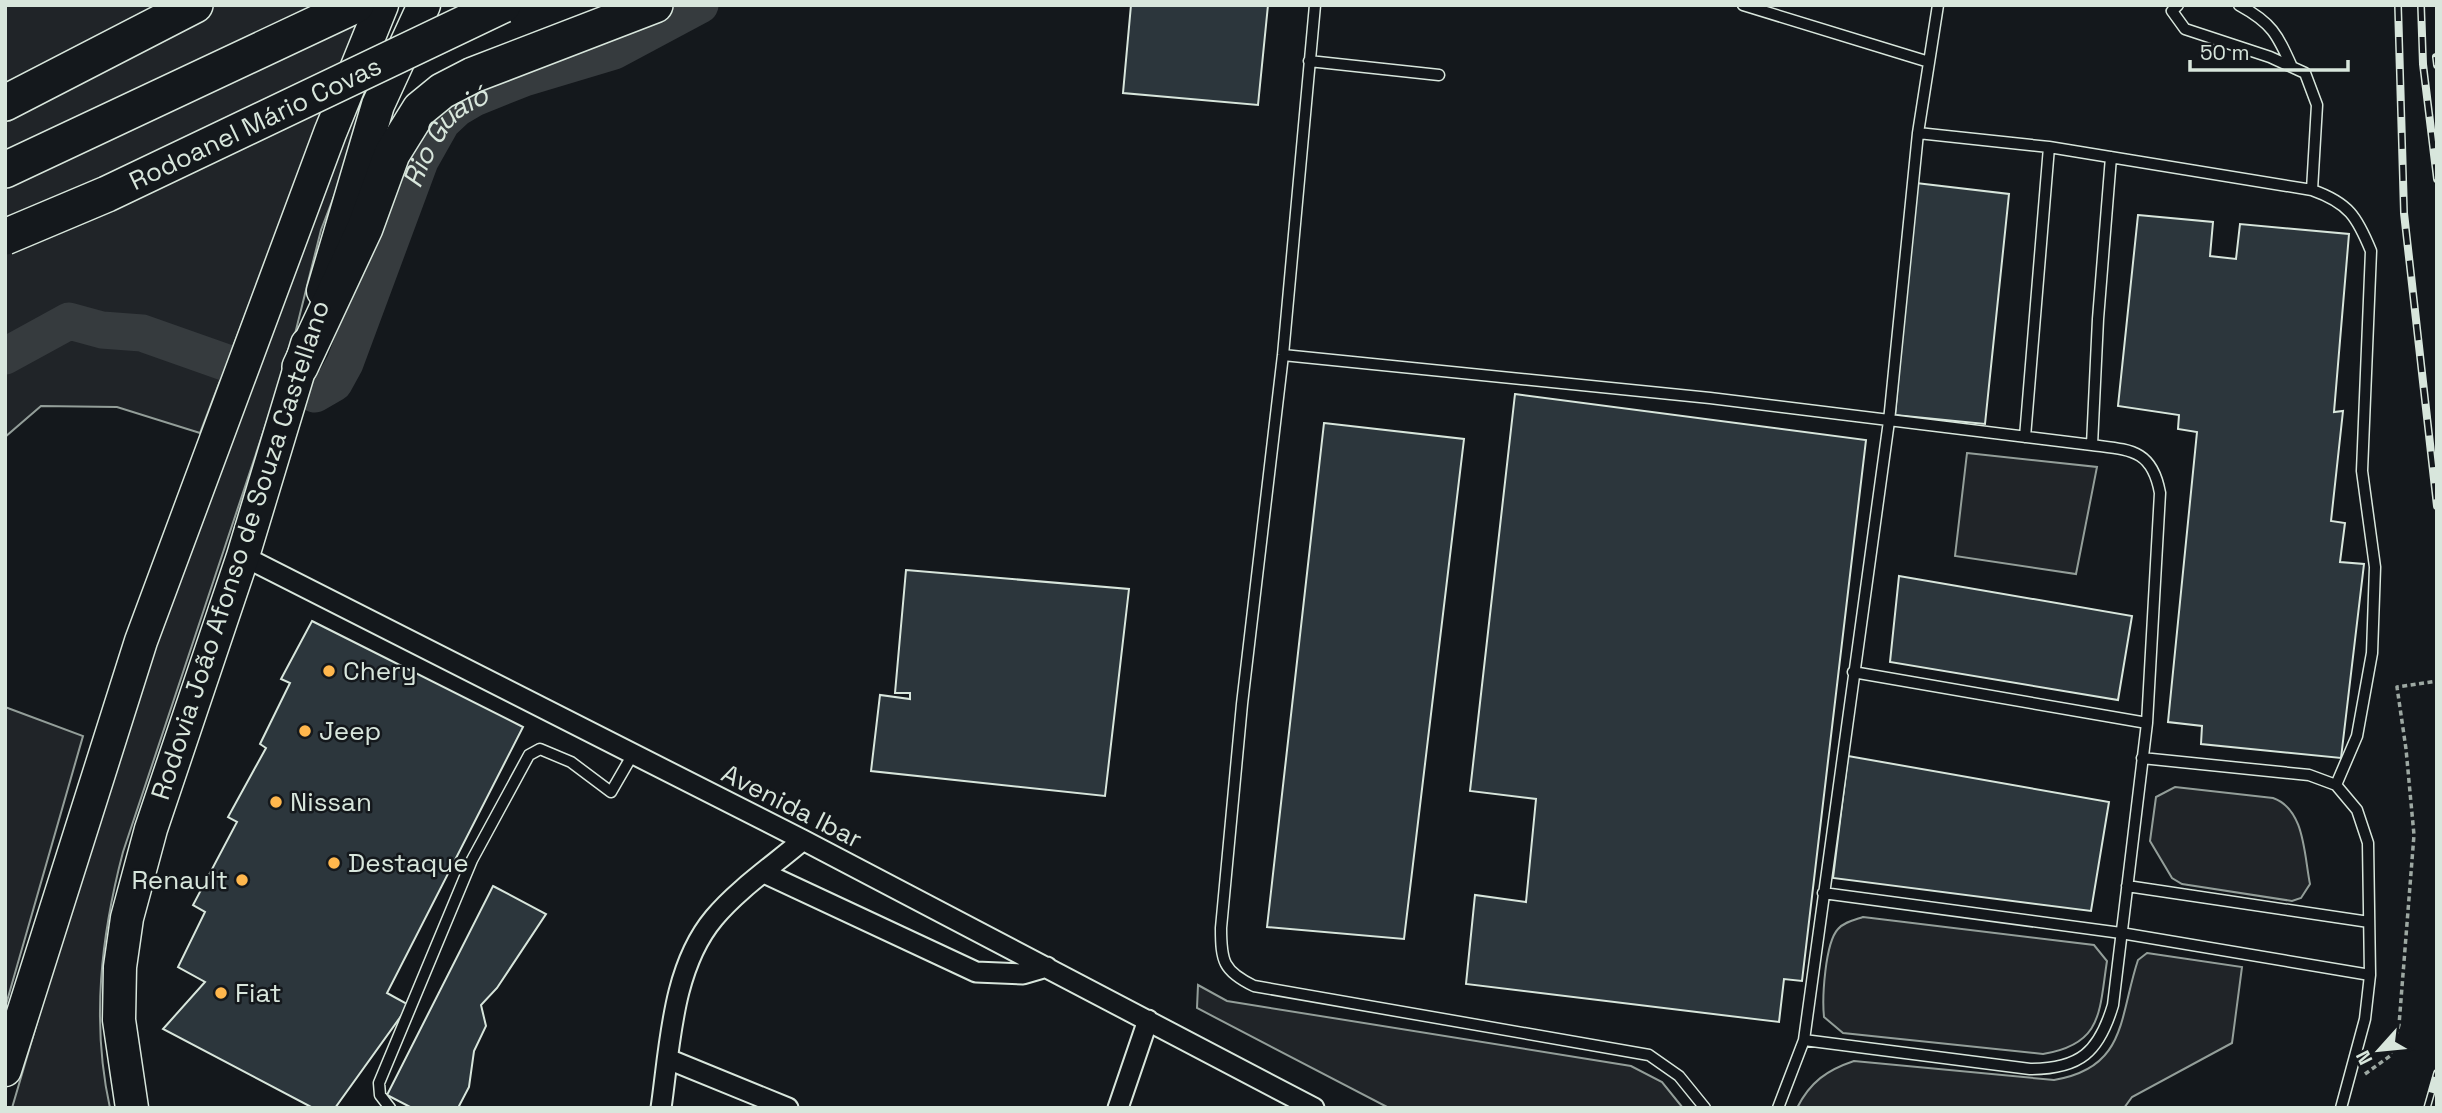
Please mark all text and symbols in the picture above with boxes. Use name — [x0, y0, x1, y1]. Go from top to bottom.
scale bar — [2190, 28, 2348, 72]
text: 50 m — [2200, 39, 2250, 66]
street label: Rodoanel Mário Covas — [124, 49, 387, 198]
water label: Rio Guaió — [394, 76, 494, 192]
street label: Rodovia João Afonso de Souza Castellano — [143, 296, 337, 804]
place label: Chery — [343, 654, 417, 688]
marker: Chery — [321, 663, 337, 679]
place label: Jeep — [319, 714, 381, 748]
marker: Jeep — [297, 723, 313, 739]
street label: Avenida Ibar — [716, 756, 868, 856]
place label: Nissan — [290, 785, 372, 819]
marker: Nissan — [268, 794, 284, 810]
place label: Destaque — [348, 846, 469, 880]
marker: Destaque — [326, 855, 342, 871]
place label: Renault — [131, 863, 228, 897]
marker: Renault — [234, 872, 250, 888]
place label: Fiat — [235, 976, 282, 1010]
marker: Fiat — [213, 985, 229, 1001]
north arrow — [2344, 1015, 2414, 1085]
text: N — [2350, 1046, 2378, 1069]

